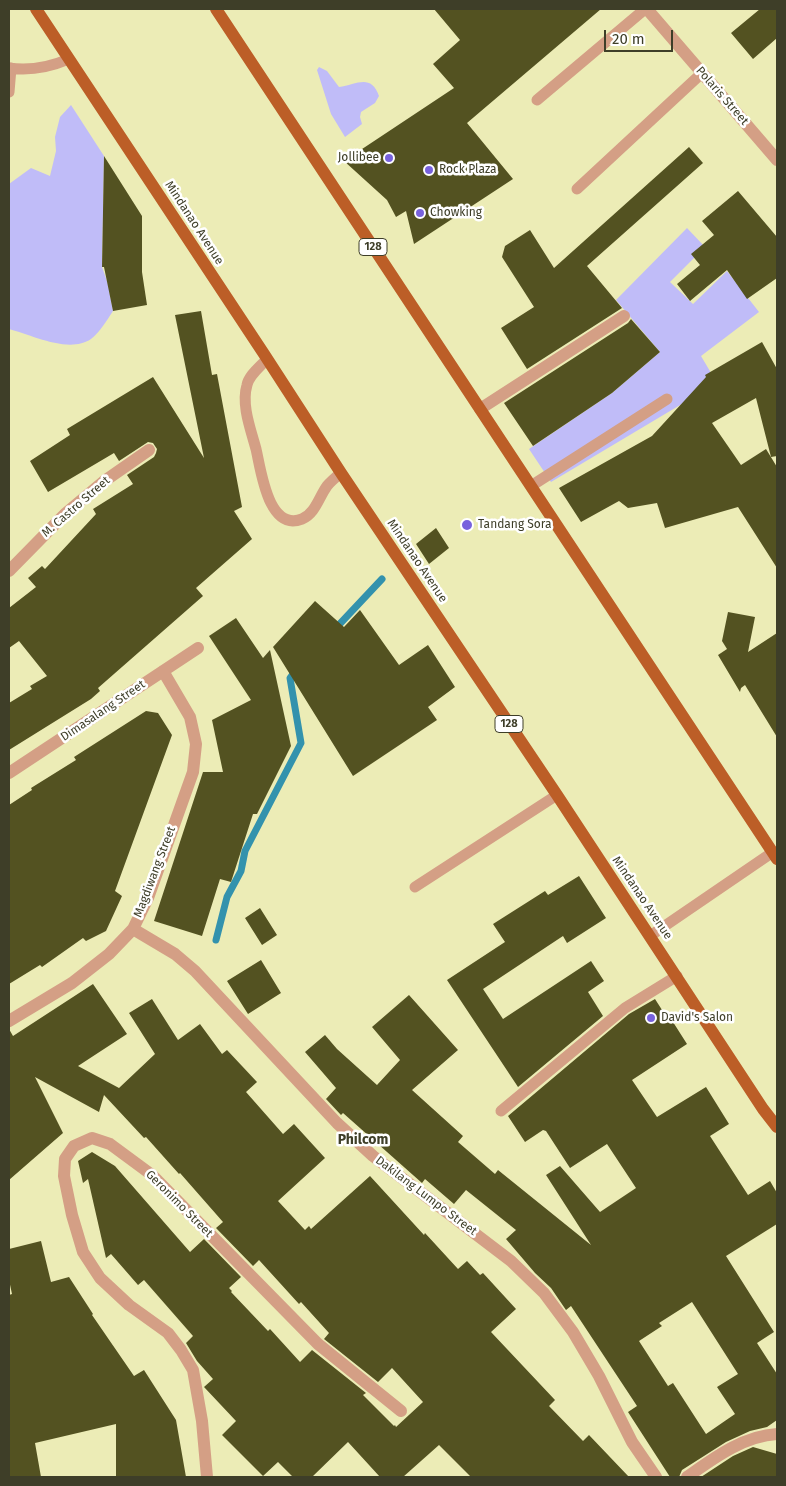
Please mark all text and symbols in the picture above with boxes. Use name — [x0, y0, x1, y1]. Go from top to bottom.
scale bar — [606, 20, 675, 52]
text: 20 m — [612, 30, 645, 48]
street label: Polaris Street — [693, 64, 751, 128]
place label: Jollibee — [338, 151, 379, 165]
marker: Jollibee — [383, 152, 395, 164]
place label: Rock Plaza — [439, 163, 497, 177]
marker: Rock Plaza — [423, 164, 435, 176]
street label: Mindanao Avenue — [162, 178, 226, 268]
place label: Chowking — [430, 206, 482, 220]
marker: Chowking — [414, 207, 426, 219]
road number: 128 — [359, 238, 387, 256]
street label: M. Castro Street — [39, 474, 113, 540]
street label: Mindanao Avenue — [384, 517, 450, 605]
marker: Tandang Sora — [460, 518, 474, 532]
place label: Tandang Sora — [478, 518, 552, 532]
street label: Dimasalang Street — [58, 677, 148, 745]
road number: 128 — [495, 716, 523, 732]
street label: Magdiwang Street — [131, 824, 179, 920]
street label: Mindanao Avenue — [609, 854, 675, 942]
place label: David's Salon — [661, 1011, 733, 1025]
marker: David's Salon — [645, 1012, 657, 1024]
district label: Philcom — [338, 1132, 388, 1148]
street label: Dakilang Lumpo Street — [373, 1153, 479, 1239]
street label: Geronimo Street — [143, 1168, 215, 1240]

